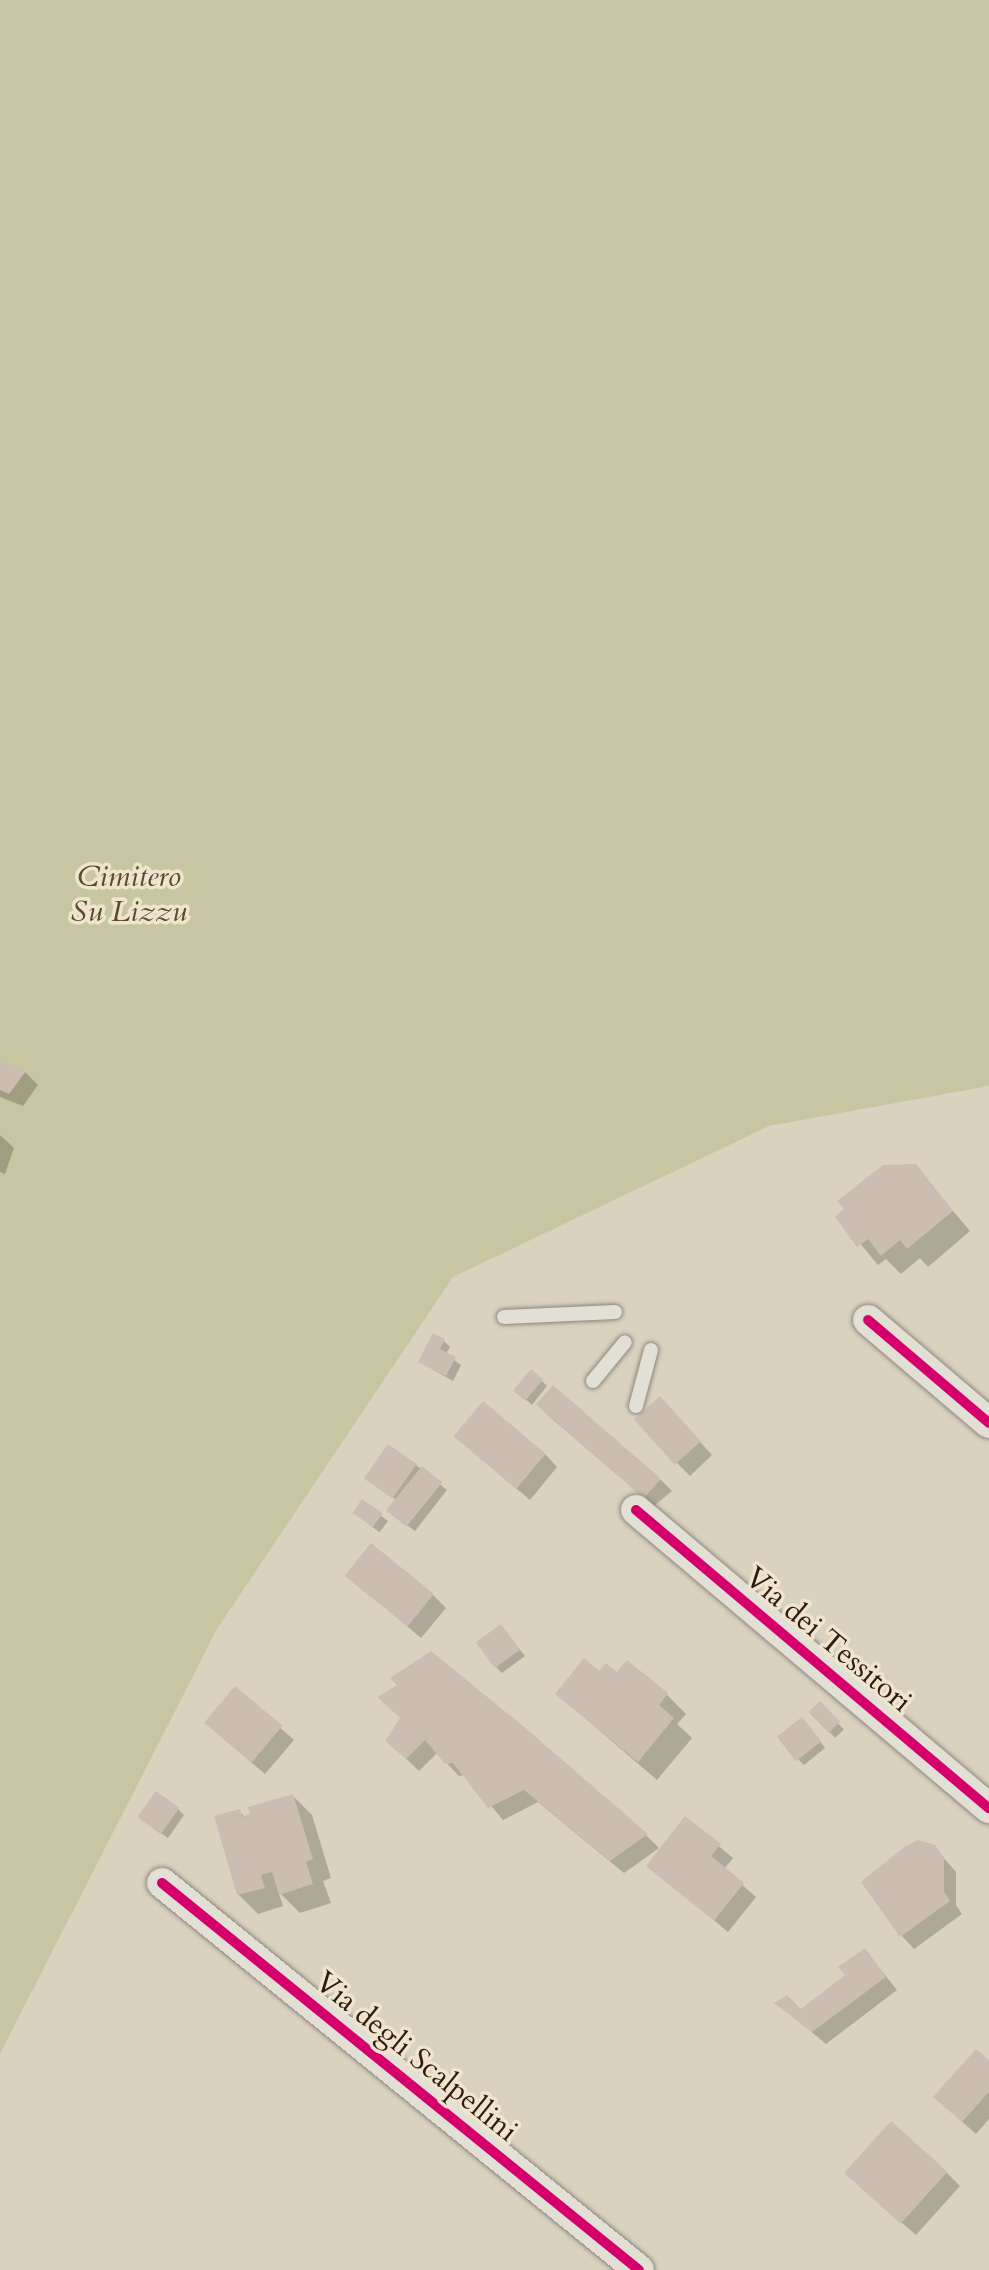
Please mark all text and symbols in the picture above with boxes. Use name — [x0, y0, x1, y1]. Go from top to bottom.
park label: Cimitero Su Lizzu — [71, 859, 187, 930]
street label: Via dei Tessitori — [737, 1560, 919, 1720]
street label: Via degli Scalpellini — [307, 1964, 525, 2150]

